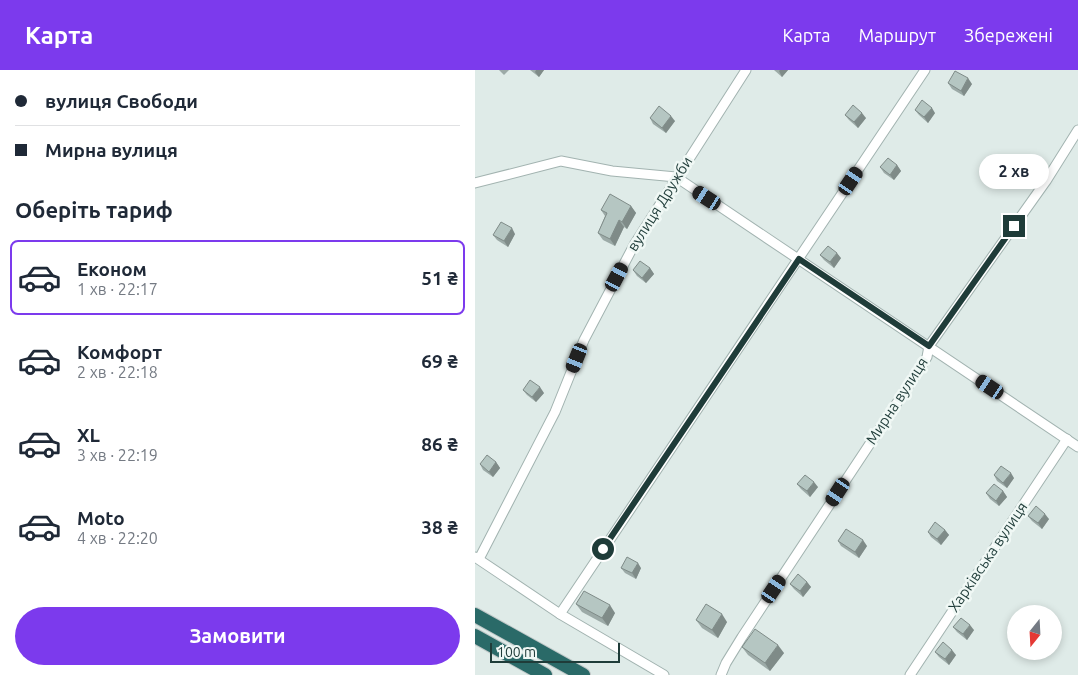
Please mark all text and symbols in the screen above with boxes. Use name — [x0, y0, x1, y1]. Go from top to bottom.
text: Карта — [25, 22, 93, 49]
text: Карта — [782, 25, 830, 45]
text: Маршрут — [858, 25, 936, 45]
text: Збережені — [964, 25, 1053, 45]
text: вулиця Свободи — [45, 90, 198, 112]
text: Мирна вулиця — [45, 139, 178, 161]
street label: вулиця Дружби — [624, 153, 696, 254]
callout: 2 хв — [979, 154, 1049, 188]
text: 2 хв — [999, 162, 1029, 180]
car — [836, 164, 865, 198]
car — [690, 184, 723, 212]
text: Оберіть тариф — [15, 197, 173, 222]
route end — [1003, 215, 1025, 237]
icon: car — [17, 255, 62, 300]
text: Економ — [77, 258, 147, 280]
car — [603, 260, 630, 294]
text: 51 ₴ — [421, 267, 458, 289]
text: 1 хв · 22:17 — [77, 280, 158, 298]
icon: car — [17, 338, 62, 383]
text: Комфорт — [77, 341, 162, 363]
car — [564, 341, 589, 375]
text: 69 ₴ — [421, 350, 458, 372]
street label: Мирна вулиця — [862, 354, 931, 447]
text: 2 хв · 22:18 — [77, 363, 158, 381]
car — [973, 372, 1006, 402]
icon: car — [17, 421, 62, 466]
text: XL — [77, 424, 100, 446]
text: 86 ₴ — [421, 433, 458, 455]
text: 3 хв · 22:19 — [77, 446, 158, 464]
car — [823, 475, 852, 509]
street label: Харківська вулиця — [945, 499, 1031, 615]
icon: car — [17, 504, 62, 549]
text: Moto — [77, 507, 125, 529]
text: 38 ₴ — [421, 516, 458, 538]
text: 4 хв · 22:20 — [77, 529, 158, 547]
route start — [592, 538, 614, 560]
car — [759, 572, 788, 606]
north arrow — [1007, 605, 1063, 660]
map controls — [1007, 605, 1062, 660]
button: Замовити — [15, 607, 460, 665]
scale bar — [490, 640, 620, 663]
text: 100 m — [497, 644, 536, 660]

